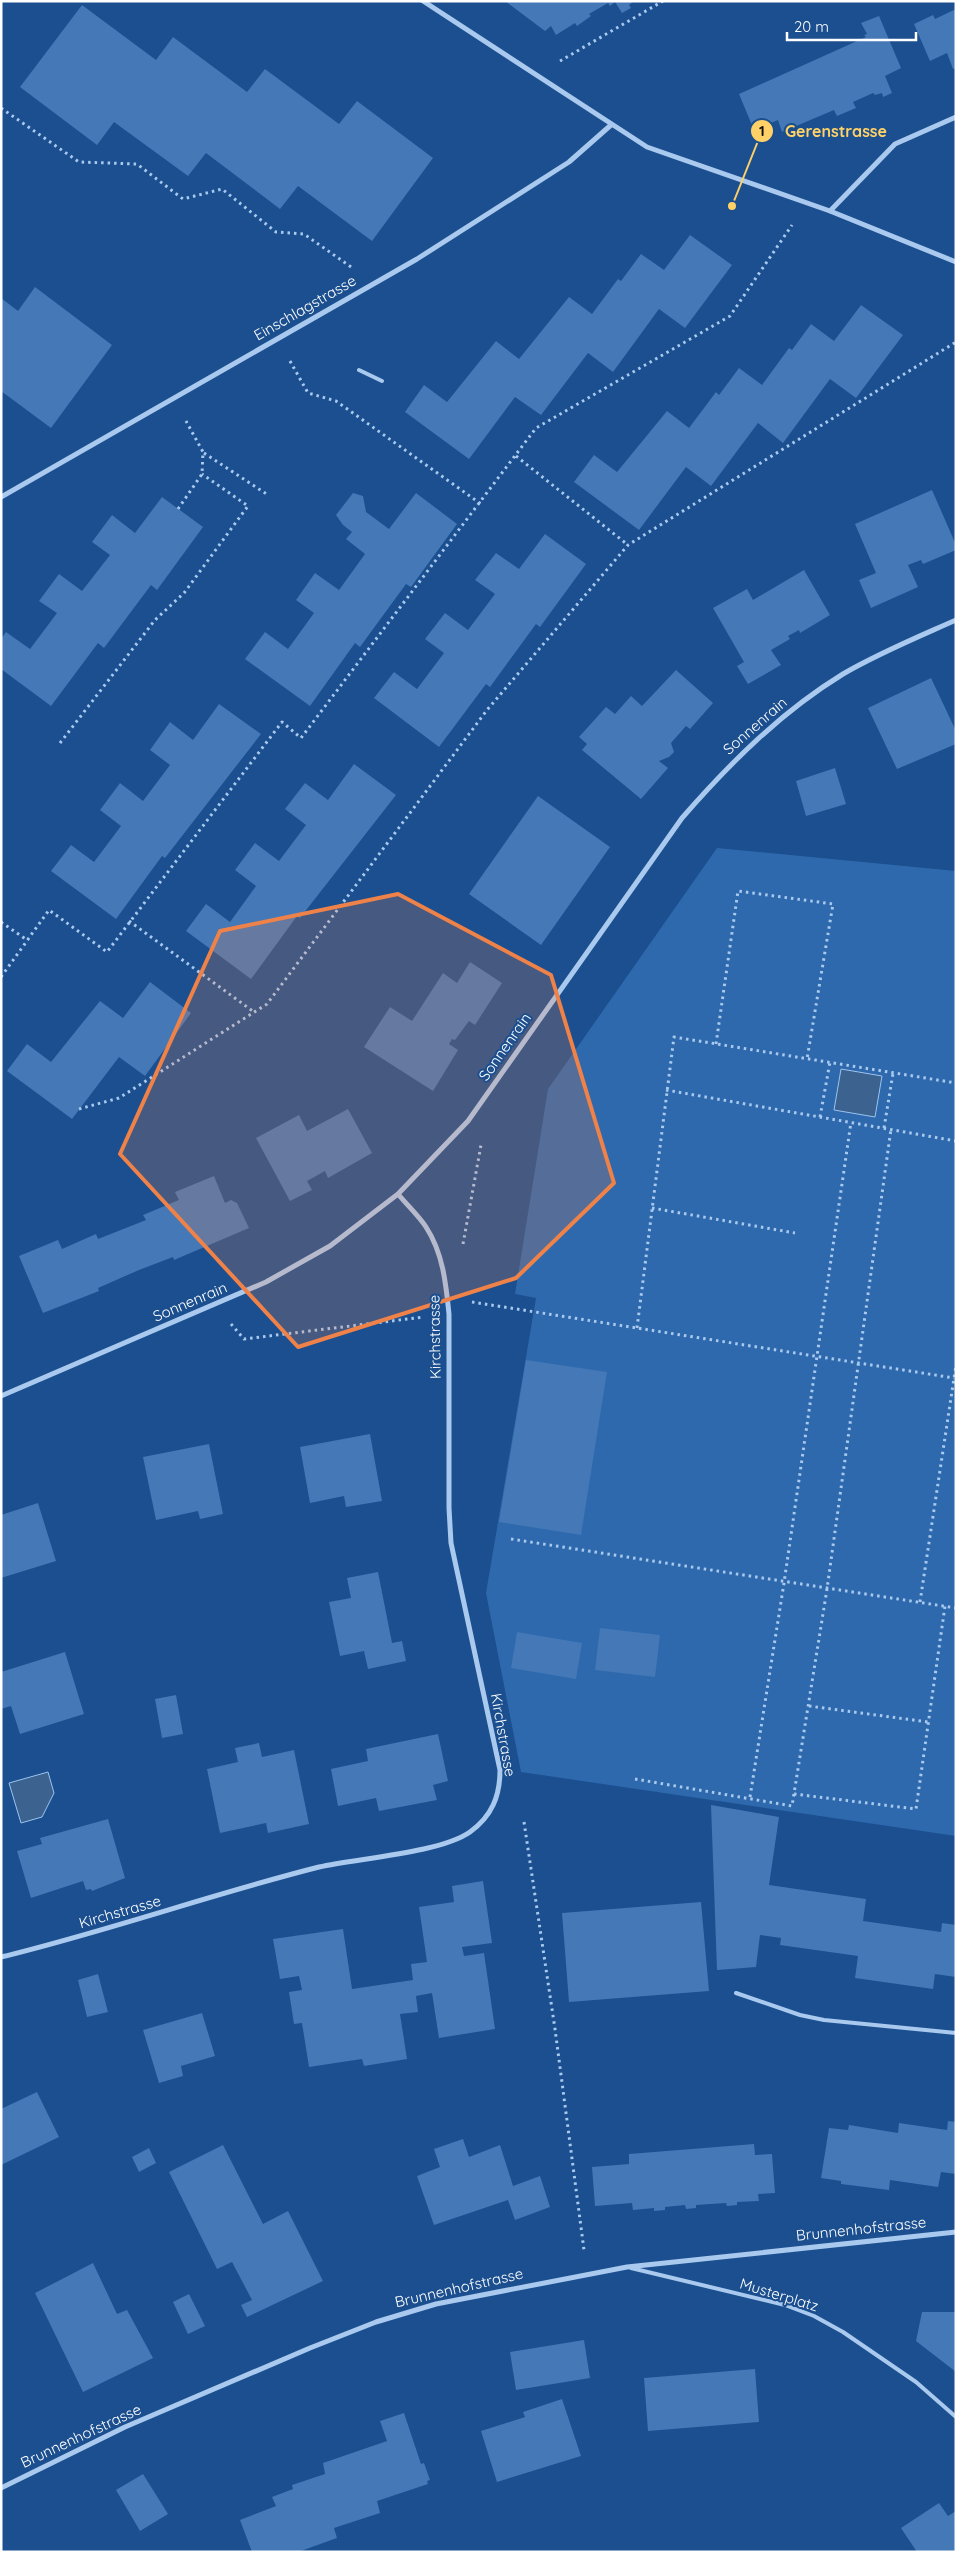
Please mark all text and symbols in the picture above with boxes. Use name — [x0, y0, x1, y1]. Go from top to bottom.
scale bar — [787, 10, 916, 42]
text: 20 m — [794, 17, 829, 36]
callout: Gerenstrasse — [750, 115, 897, 146]
text: 1 — [759, 121, 765, 140]
text: Gerenstrasse — [785, 121, 887, 141]
street label: Einschlagstrasse — [250, 271, 359, 345]
street label: Sonnenrain — [719, 693, 791, 759]
street label: Sonnenrain — [474, 1009, 535, 1084]
street label: Sonnenrain — [150, 1277, 230, 1326]
street label: Kirchstrasse — [424, 1295, 445, 1379]
street label: Kirchstrasse — [487, 1692, 520, 1778]
street label: Kirchstrasse — [77, 1891, 163, 1932]
street label: Brunnenhofstrasse — [795, 2212, 927, 2245]
street label: Brunnenhofstrasse — [393, 2264, 525, 2311]
street label: Musterplatz — [738, 2274, 821, 2315]
street label: Brunnenhofstrasse — [17, 2399, 144, 2472]

